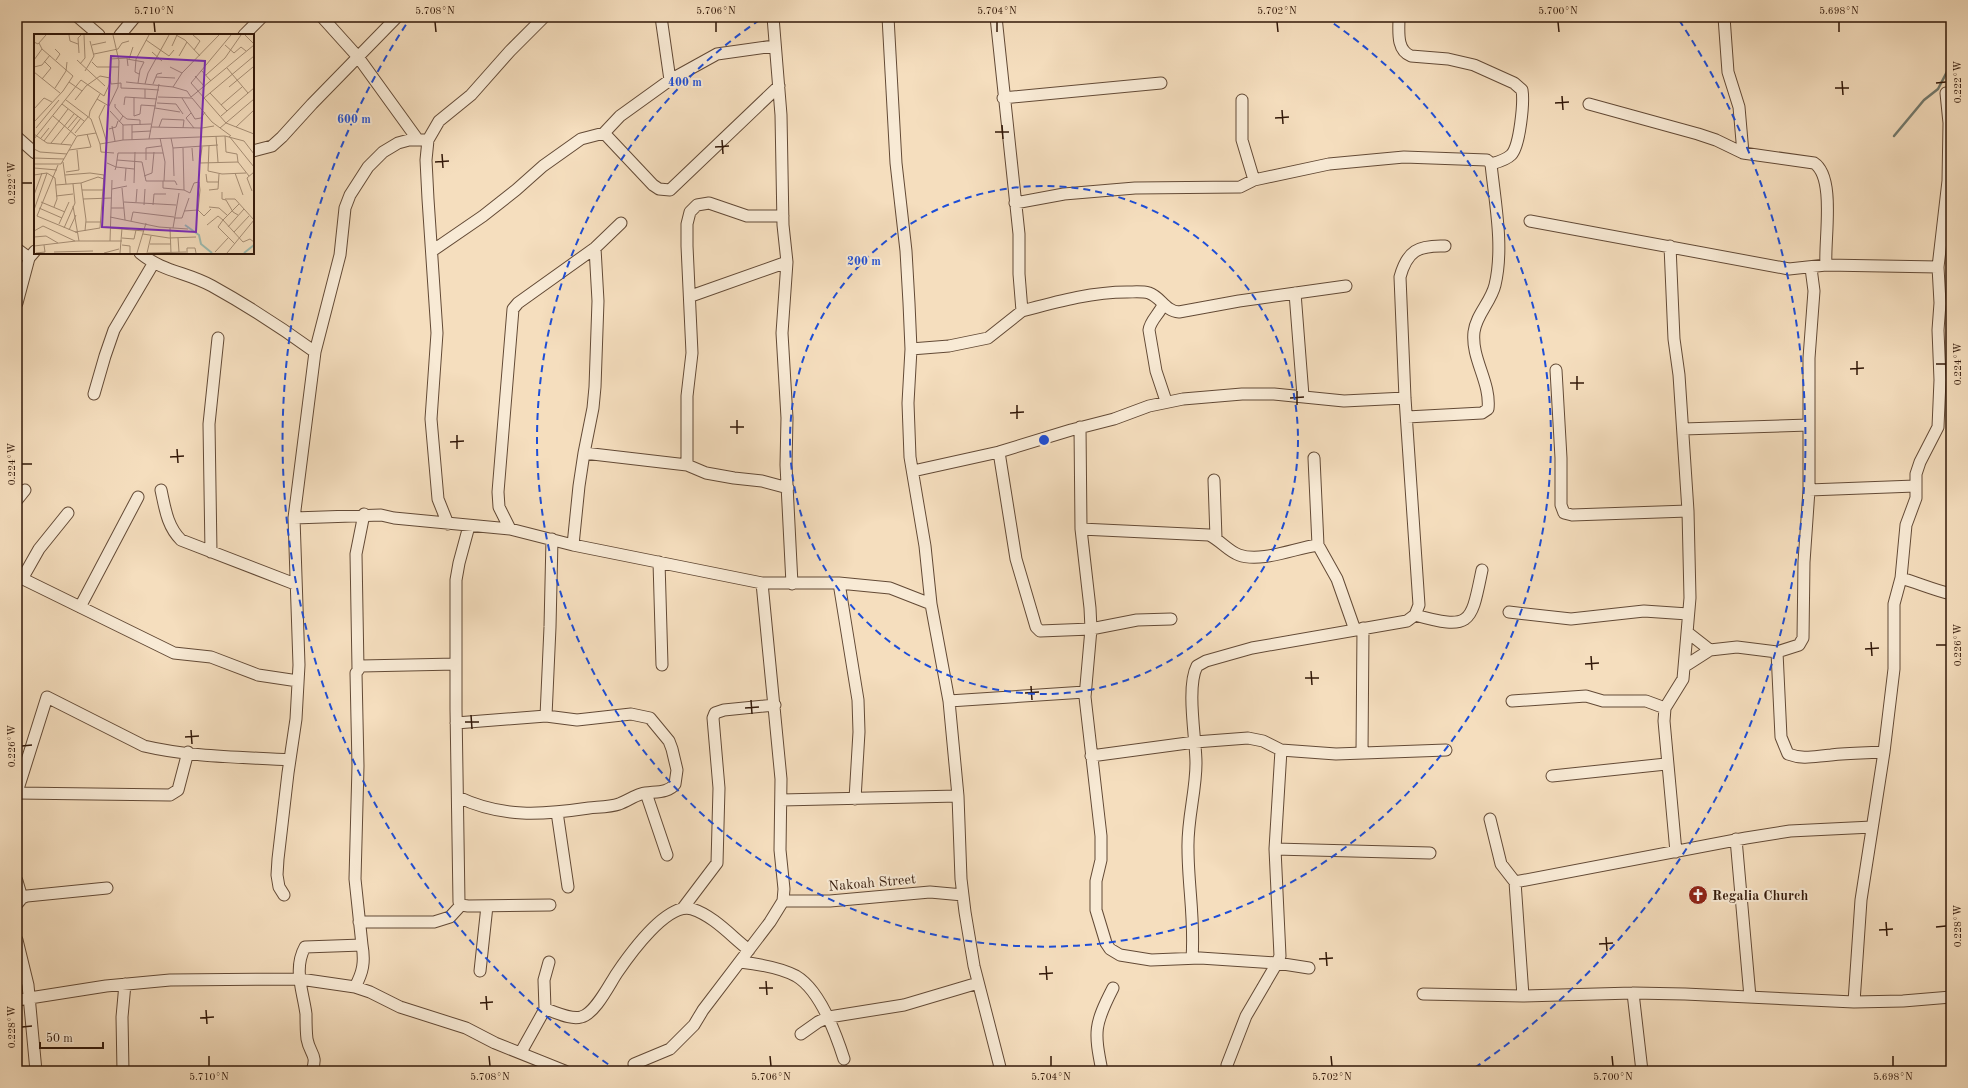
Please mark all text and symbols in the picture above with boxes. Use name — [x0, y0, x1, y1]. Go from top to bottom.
text: 5.710°N — [134, 6, 174, 16]
text: 5.708°N — [415, 6, 455, 16]
text: 5.706°N — [696, 6, 736, 16]
text: 5.704°N — [977, 6, 1017, 16]
text: 5.702°N — [1257, 6, 1297, 16]
text: 5.700°N — [1538, 6, 1578, 16]
text: 5.698°N — [1819, 6, 1859, 16]
inset map — [34, 34, 254, 254]
text: 0.222°W — [1953, 60, 1963, 103]
text: 400 m — [668, 77, 702, 89]
text: 600 m — [337, 114, 371, 126]
text: 0.222°W — [7, 161, 17, 204]
text: 200 m — [847, 256, 881, 268]
text: 0.224°W — [1953, 342, 1963, 385]
centre of rings — [1037, 433, 1051, 447]
text: 0.224°W — [7, 442, 17, 485]
text: 0.226°W — [1953, 623, 1963, 666]
text: 0.226°W — [7, 724, 17, 767]
street label: Nakoah Street — [828, 872, 916, 894]
church icon: Regalia Church — [1687, 884, 1709, 906]
place label: Regalia Church — [1712, 889, 1809, 903]
text: 0.228°W — [1953, 904, 1963, 947]
text: 0.228°W — [7, 1005, 17, 1048]
scale bar — [40, 1024, 103, 1050]
text: 50 m — [46, 1032, 73, 1045]
text: 5.710°N — [189, 1072, 229, 1082]
text: 5.708°N — [470, 1072, 510, 1082]
text: 5.706°N — [751, 1072, 791, 1082]
text: 5.704°N — [1031, 1072, 1071, 1082]
text: 5.702°N — [1312, 1072, 1352, 1082]
text: 5.700°N — [1593, 1072, 1633, 1082]
text: 5.698°N — [1873, 1072, 1913, 1082]

